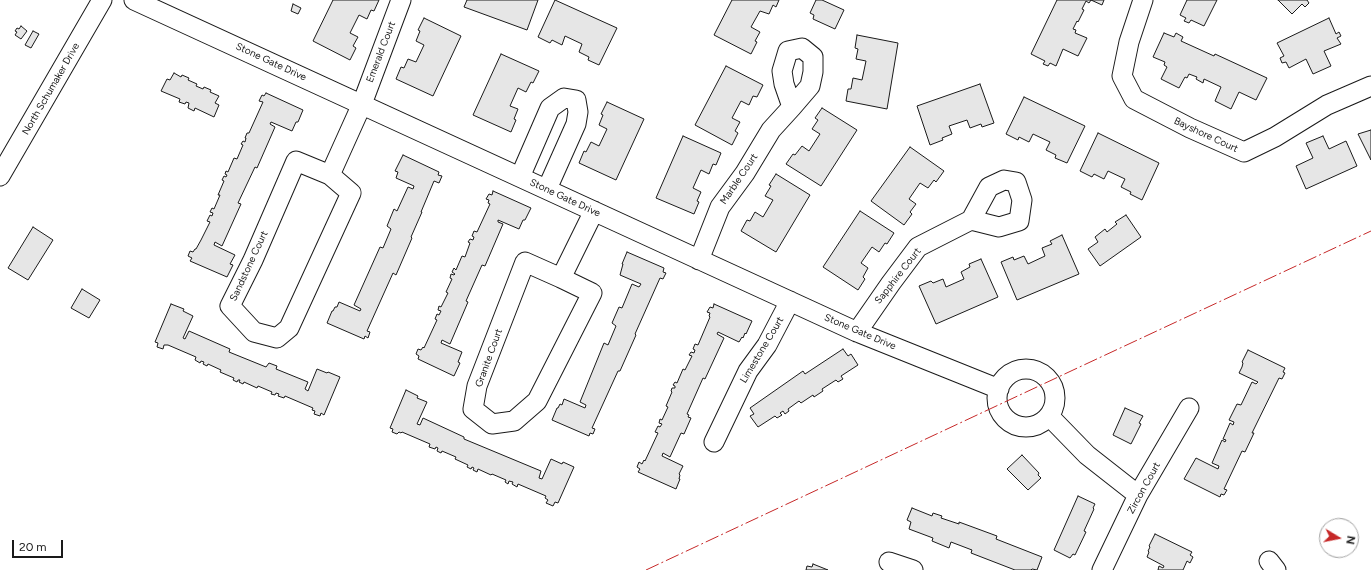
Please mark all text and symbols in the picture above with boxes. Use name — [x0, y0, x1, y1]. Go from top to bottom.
street label: Emerald Court — [364, 20, 398, 84]
street label: Stone Gate Drive — [234, 40, 308, 84]
street label: North Schumaker Drive — [20, 41, 82, 137]
street label: Bayshore Court — [1172, 115, 1240, 155]
street label: Marble Court — [718, 151, 760, 207]
street label: Stone Gate Drive — [528, 176, 602, 220]
street label: Sandstone Court — [227, 229, 271, 303]
street label: Sapphire Court — [872, 246, 924, 306]
street label: Stone Gate Drive — [822, 311, 898, 353]
street label: Limestone Court — [738, 315, 786, 385]
street label: Granite Court — [473, 327, 505, 389]
street label: Zircon Court — [1125, 460, 1163, 516]
north arrow — [1319, 518, 1359, 558]
scale bar — [14, 532, 65, 558]
text: N — [1343, 535, 1357, 545]
text: 20 m — [19, 540, 47, 554]

